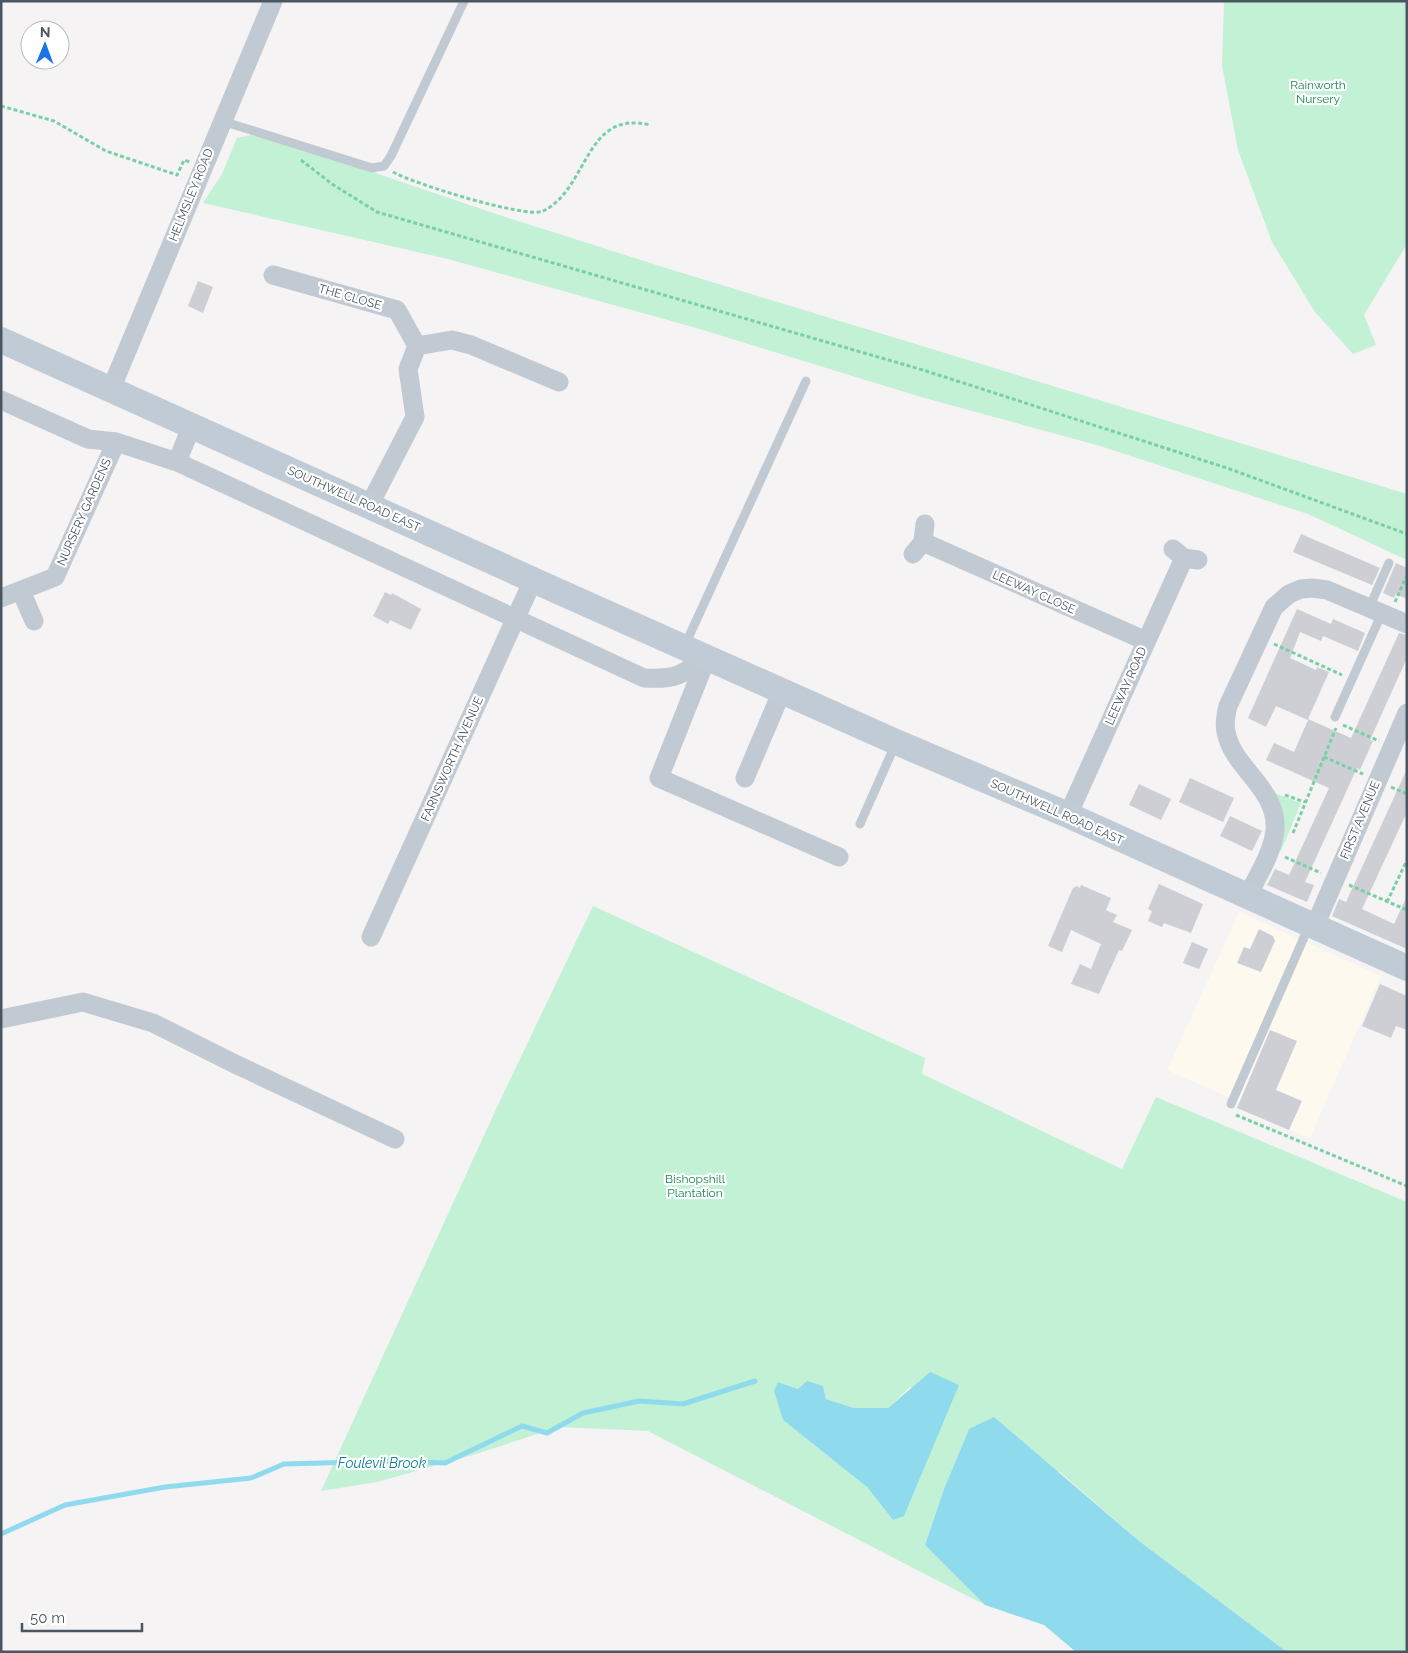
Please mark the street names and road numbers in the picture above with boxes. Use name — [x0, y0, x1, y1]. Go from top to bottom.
street label: HELMSLEY ROAD — [166, 146, 216, 243]
street label: THE CLOSE — [317, 281, 383, 313]
street label: NURSERY GARDENS — [54, 456, 114, 568]
street label: SOUTHWELL ROAD EAST — [285, 463, 423, 535]
street label: LEEWAY CLOSE — [990, 567, 1078, 617]
street label: LEEWAY ROAD — [1102, 644, 1150, 727]
street label: FARNSWORTH AVENUE — [418, 694, 486, 824]
street label: SOUTHWELL ROAD EAST — [988, 776, 1126, 848]
street label: FIRST AVENUE — [1337, 779, 1383, 861]

